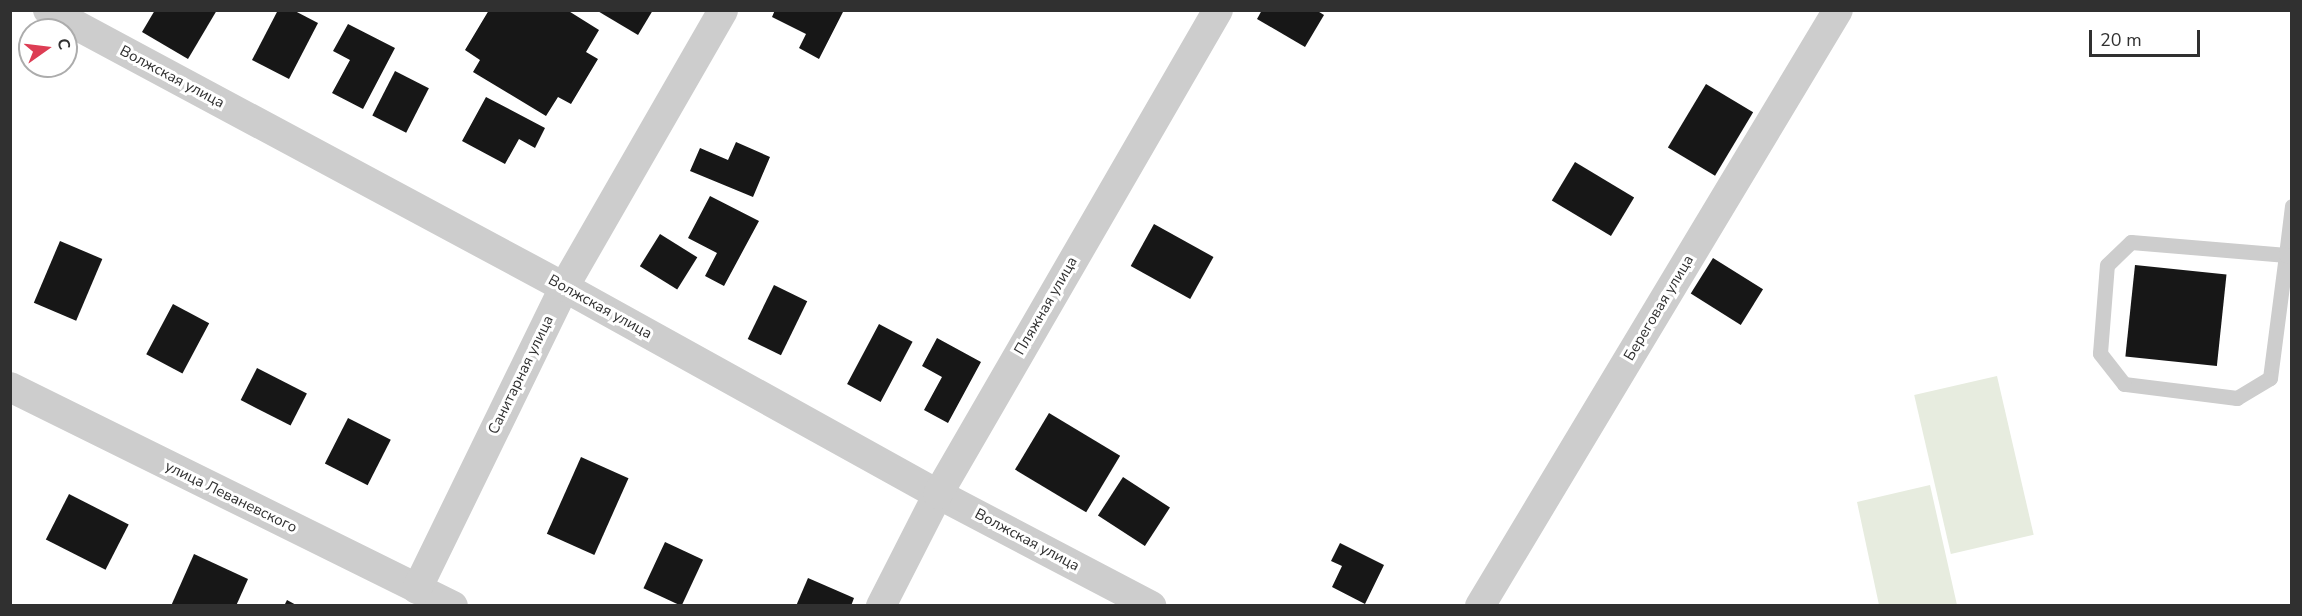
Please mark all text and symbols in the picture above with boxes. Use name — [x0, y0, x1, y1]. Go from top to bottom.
north arrow — [18, 18, 78, 78]
scale bar — [2092, 18, 2203, 56]
text: 20 m — [2100, 28, 2142, 52]
text: С — [52, 36, 76, 52]
street label: Волжская улица — [117, 42, 227, 112]
street label: Береговая улица — [1620, 252, 1698, 364]
street label: Пляжная улица — [1011, 254, 1081, 358]
street label: Волжская улица — [545, 271, 655, 343]
street label: Санитарная улица — [484, 313, 558, 437]
street label: улица Леваневского — [162, 457, 300, 537]
street label: Волжская улица — [972, 505, 1082, 575]

